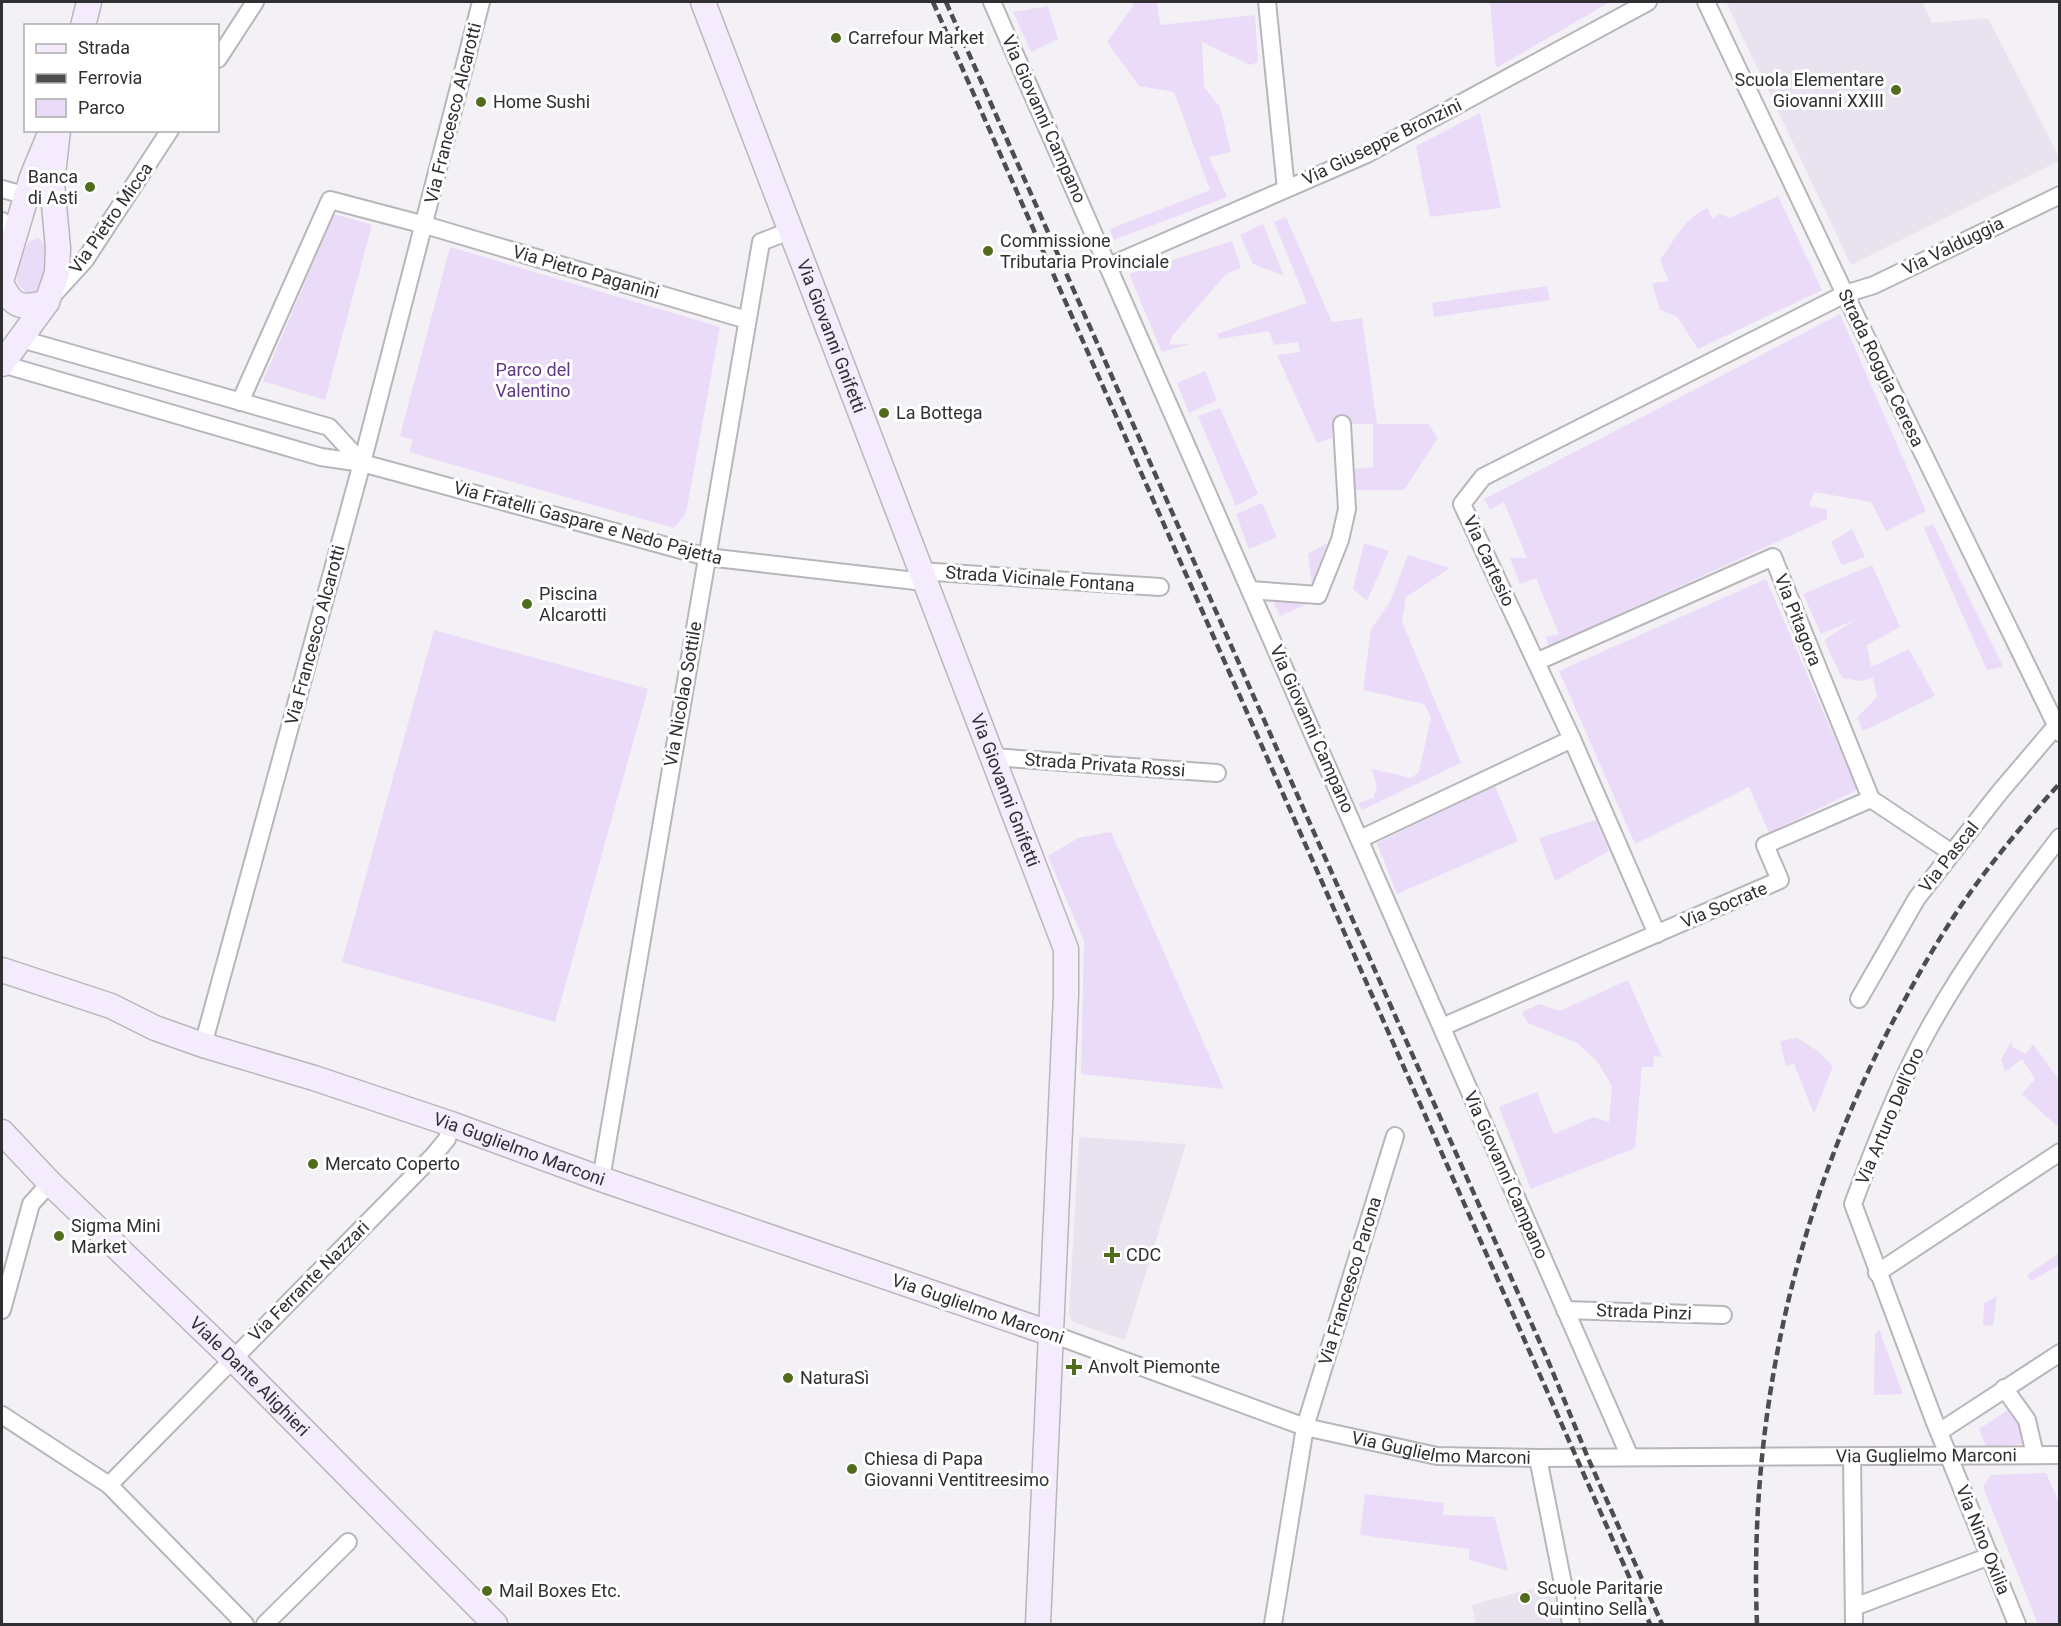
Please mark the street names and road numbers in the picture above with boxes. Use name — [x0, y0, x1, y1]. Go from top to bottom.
street label: Via Francesco Alcarotti — [420, 20, 485, 205]
street label: Via Giovanni Campano — [998, 32, 1091, 206]
street label: Via Giuseppe Bronzini — [1299, 94, 1465, 189]
street label: Via Pietro Micca — [65, 158, 157, 277]
street label: Via Valduggia — [1899, 212, 2007, 279]
street label: Via Pietro Paganini — [510, 241, 662, 302]
street label: Via Giovanni Gnifetti — [793, 257, 870, 416]
street label: Strada Roggia Ceresa — [1834, 286, 1929, 450]
street label: Via Fratelli Gaspare e Nedo Pajetta — [451, 476, 725, 569]
street label: Via Cartesio — [1459, 512, 1520, 609]
street label: Via Francesco Alcarotti — [280, 543, 349, 727]
street label: Strada Vicinale Fontana — [945, 561, 1135, 596]
street label: Via Pitagora — [1770, 571, 1826, 669]
street label: Via Nicolao Sottile — [659, 620, 706, 768]
street label: Via Giovanni Campano — [1266, 642, 1359, 816]
street label: Via Giovanni Gnifetti — [967, 710, 1044, 870]
street label: Strada Privata Rossi — [1024, 748, 1186, 781]
street label: Via Pascal — [1914, 817, 1983, 896]
street label: Via Socrate — [1678, 877, 1770, 932]
street label: Via Arturo Dell'Oro — [1851, 1044, 1928, 1187]
street label: Via Giovanni Campano — [1460, 1088, 1553, 1262]
street label: Via Guglielmo Marconi — [431, 1108, 608, 1190]
street label: Via Francesco Parona — [1314, 1194, 1385, 1367]
street label: Via Ferrante Nazzari — [244, 1216, 373, 1345]
street label: Via Guglielmo Marconi — [889, 1269, 1067, 1348]
street label: Strada Pinzi — [1596, 1299, 1692, 1324]
street label: Viale Dante Alighieri — [186, 1312, 314, 1440]
street label: Via Guglielmo Marconi — [1350, 1427, 1531, 1468]
street label: Via Guglielmo Marconi — [1836, 1444, 2017, 1466]
street label: Via Nino Oxilia — [1952, 1482, 2015, 1598]

